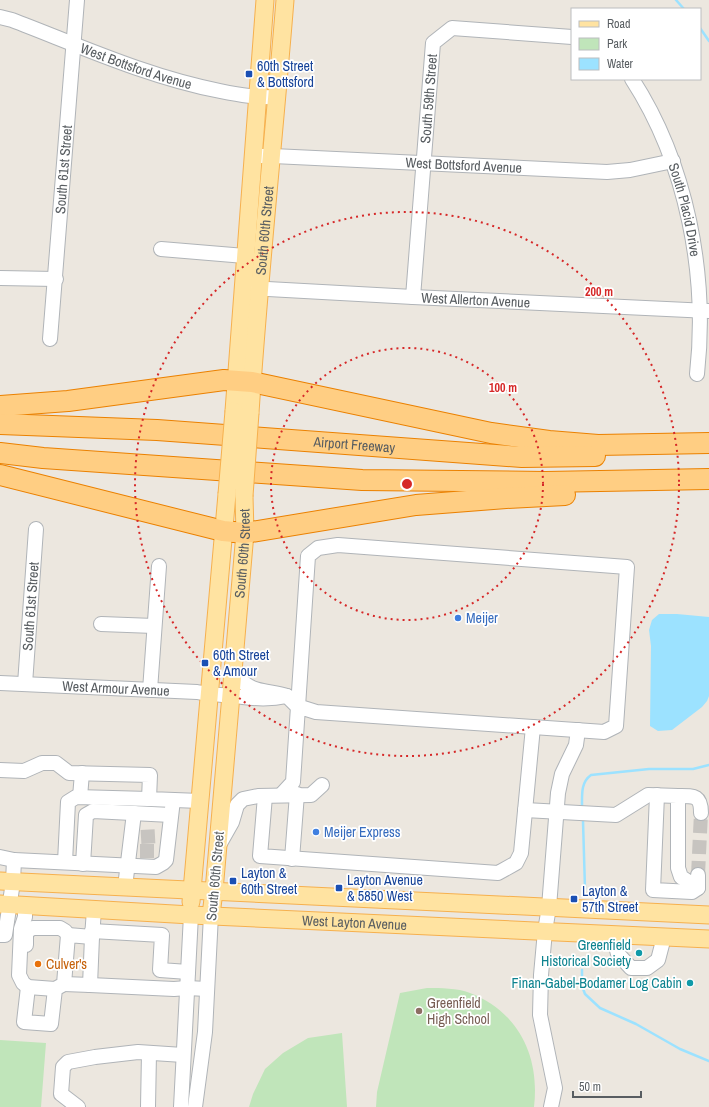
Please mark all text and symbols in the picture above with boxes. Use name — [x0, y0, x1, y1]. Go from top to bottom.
legend — [571, 8, 701, 80]
text: Road — [607, 16, 631, 32]
text: Park — [607, 36, 627, 52]
street label: West Bottsford Avenue — [78, 39, 194, 93]
street label: South 59th Street — [416, 53, 441, 144]
text: Water — [607, 56, 634, 72]
place label: 60th Street & Bottsford — [257, 57, 314, 91]
marker: 60th Street & Bottsford — [244, 69, 254, 79]
street label: South 61st Street — [51, 125, 76, 215]
street label: West Bottsford Avenue — [405, 153, 522, 177]
street label: South Placid Drive — [665, 160, 704, 258]
street label: South 60th Street — [252, 185, 278, 276]
text: 200 m — [585, 284, 613, 300]
street label: West Allerton Avenue — [421, 288, 530, 312]
text: 100 m — [489, 380, 517, 396]
street label: Airport Freeway — [312, 433, 396, 457]
centre of rings — [400, 477, 414, 491]
street label: South 60th Street — [230, 509, 254, 599]
street label: South 61st Street — [18, 561, 43, 651]
place label: Meijer — [466, 609, 498, 627]
marker: Meijer — [453, 613, 463, 623]
place label: 60th Street & Amour — [213, 646, 269, 680]
marker: 60th Street & Amour — [200, 658, 210, 668]
street label: West Armour Avenue — [62, 677, 170, 700]
place label: Meijer Express — [324, 823, 401, 841]
marker: Meijer Express — [311, 827, 321, 837]
street label: South 60th Street — [202, 831, 228, 921]
place label: Layton & 60th Street — [241, 864, 297, 898]
place label: Layton Avenue & 5850 West — [347, 871, 423, 905]
marker: Layton & 60th Street — [228, 876, 238, 886]
place label: Layton & 57th Street — [582, 882, 638, 916]
marker: Layton Avenue & 5850 West — [334, 883, 344, 893]
marker: Layton & 57th Street — [569, 894, 579, 904]
street label: West Layton Avenue — [302, 911, 407, 934]
place label: Greenfield Historical Society — [541, 936, 631, 970]
marker: Greenfield Historical Society — [634, 948, 644, 958]
place label: Culver's — [46, 955, 87, 973]
marker: Culver's — [33, 959, 43, 969]
place label: Finan-Gabel-Bodamer Log Cabin — [512, 974, 682, 992]
marker: Finan-Gabel-Bodamer Log Cabin — [685, 978, 695, 988]
place label: Greenfield High School — [427, 994, 490, 1028]
marker: Greenfield High School — [414, 1006, 424, 1016]
scale bar — [573, 1073, 641, 1099]
text: 50 m — [579, 1079, 601, 1095]

